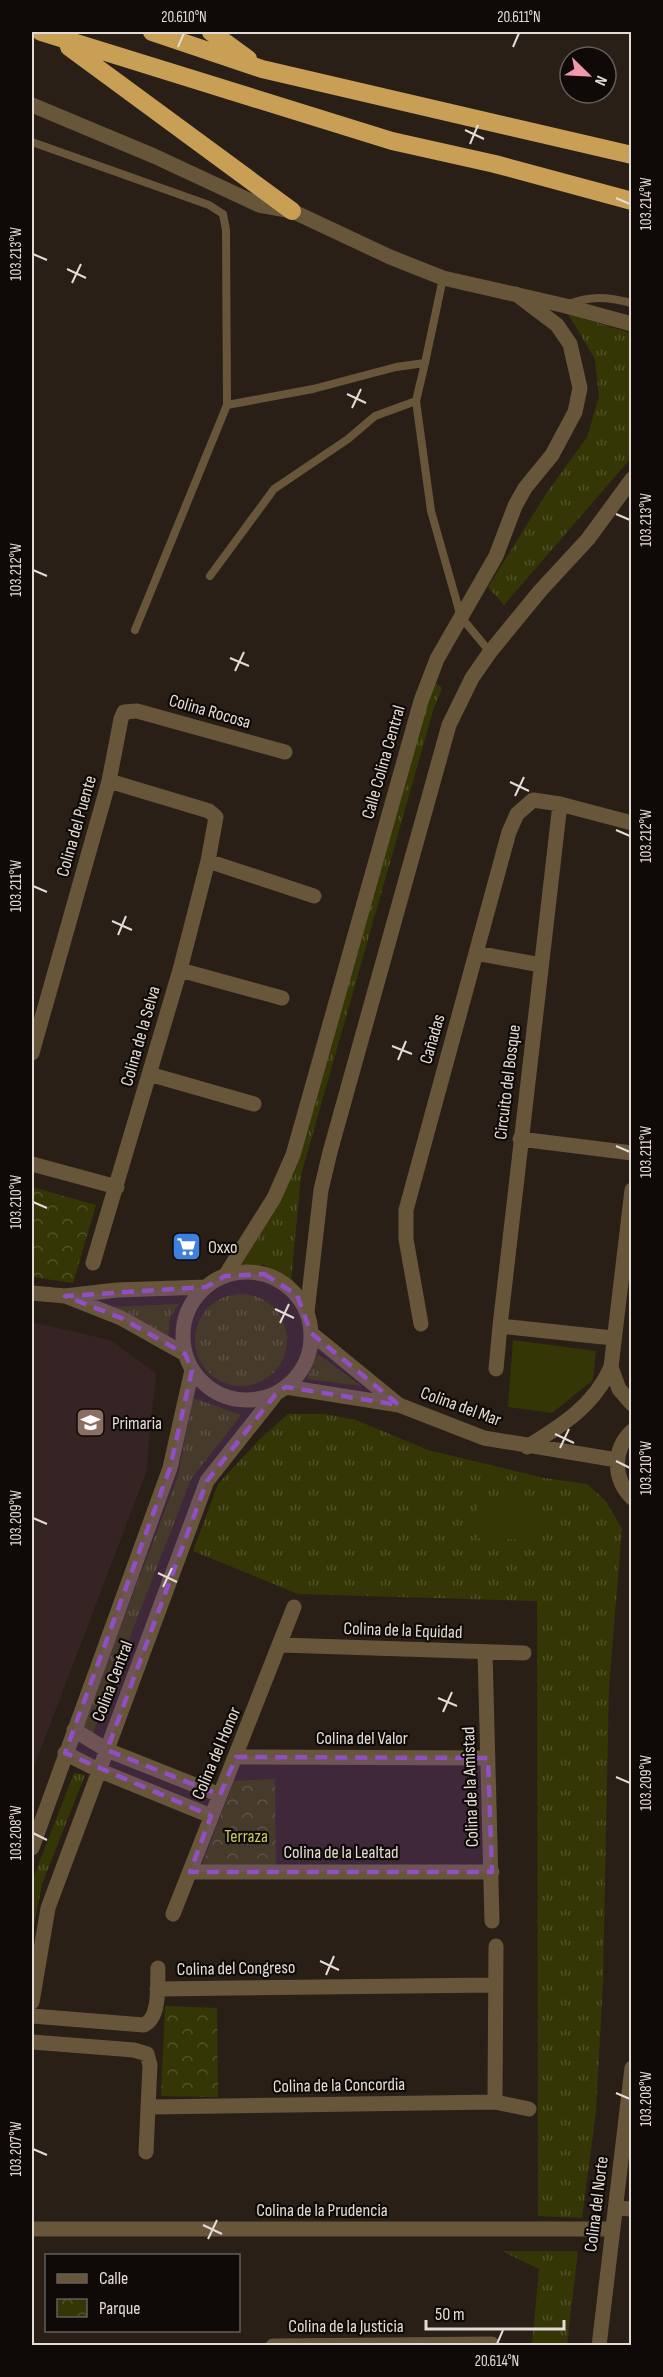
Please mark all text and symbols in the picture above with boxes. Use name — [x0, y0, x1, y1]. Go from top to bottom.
text: 20.610°N — [161, 8, 207, 27]
text: 20.611°N — [497, 8, 541, 27]
north arrow — [558, 45, 618, 105]
text: N — [590, 73, 611, 88]
text: 103.214°W — [637, 177, 656, 230]
text: 103.213°W — [7, 227, 26, 281]
text: 103.213°W — [637, 493, 656, 547]
text: 103.212°W — [7, 543, 26, 597]
street label: Colina Rocosa — [167, 690, 253, 733]
street label: Calle Colina Central — [357, 703, 410, 821]
street label: Colina del Puente — [52, 773, 101, 879]
text: 103.212°W — [637, 809, 656, 863]
text: 103.211°W — [7, 860, 26, 912]
street label: Colina de la Selva — [116, 984, 165, 1089]
street label: Cañadas — [415, 1012, 450, 1066]
street label: Circuito del Bosque — [490, 1023, 525, 1141]
text: 103.211°W — [637, 1126, 656, 1178]
text: 103.210°W — [7, 1175, 26, 1229]
supermarket icon: Oxxo — [171, 1231, 203, 1263]
place label: Oxxo — [208, 1237, 238, 1258]
street label: Colina del Mar — [418, 1382, 504, 1431]
school or university icon: Primaria — [75, 1407, 107, 1439]
place label: Primaria — [112, 1413, 162, 1434]
text: 103.210°W — [637, 1441, 656, 1495]
text: 103.209°W — [7, 1490, 26, 1546]
street label: Colina de la Equidad — [343, 1618, 463, 1643]
street label: Colina Central — [87, 1638, 137, 1725]
street label: Colina del Honor — [188, 1704, 245, 1803]
street label: Colina de la Amistad — [458, 1726, 483, 1848]
street label: Colina del Valor — [316, 1728, 408, 1749]
text: 103.209°W — [637, 1755, 656, 1811]
text: 103.208°W — [7, 1805, 26, 1861]
park label: Terraza — [224, 1826, 268, 1847]
street label: Colina de la Lealtad — [283, 1842, 399, 1863]
street label: Colina del Congreso — [177, 1957, 295, 1980]
text: 103.208°W — [637, 2071, 656, 2127]
street label: Colina de la Concordia — [273, 2074, 405, 2097]
text: 103.207°W — [7, 2121, 26, 2177]
street label: Colina del Norte — [580, 2155, 613, 2253]
street label: Colina de la Prudencia — [256, 2200, 388, 2221]
legend — [45, 2254, 240, 2332]
text: Calle — [99, 2268, 128, 2289]
scale bar — [426, 2293, 564, 2331]
text: Parque — [99, 2298, 140, 2319]
text: 50 m — [435, 2304, 465, 2325]
street label: Colina de la Justicia — [288, 2316, 404, 2337]
text: 20.614°N — [475, 2352, 519, 2371]

